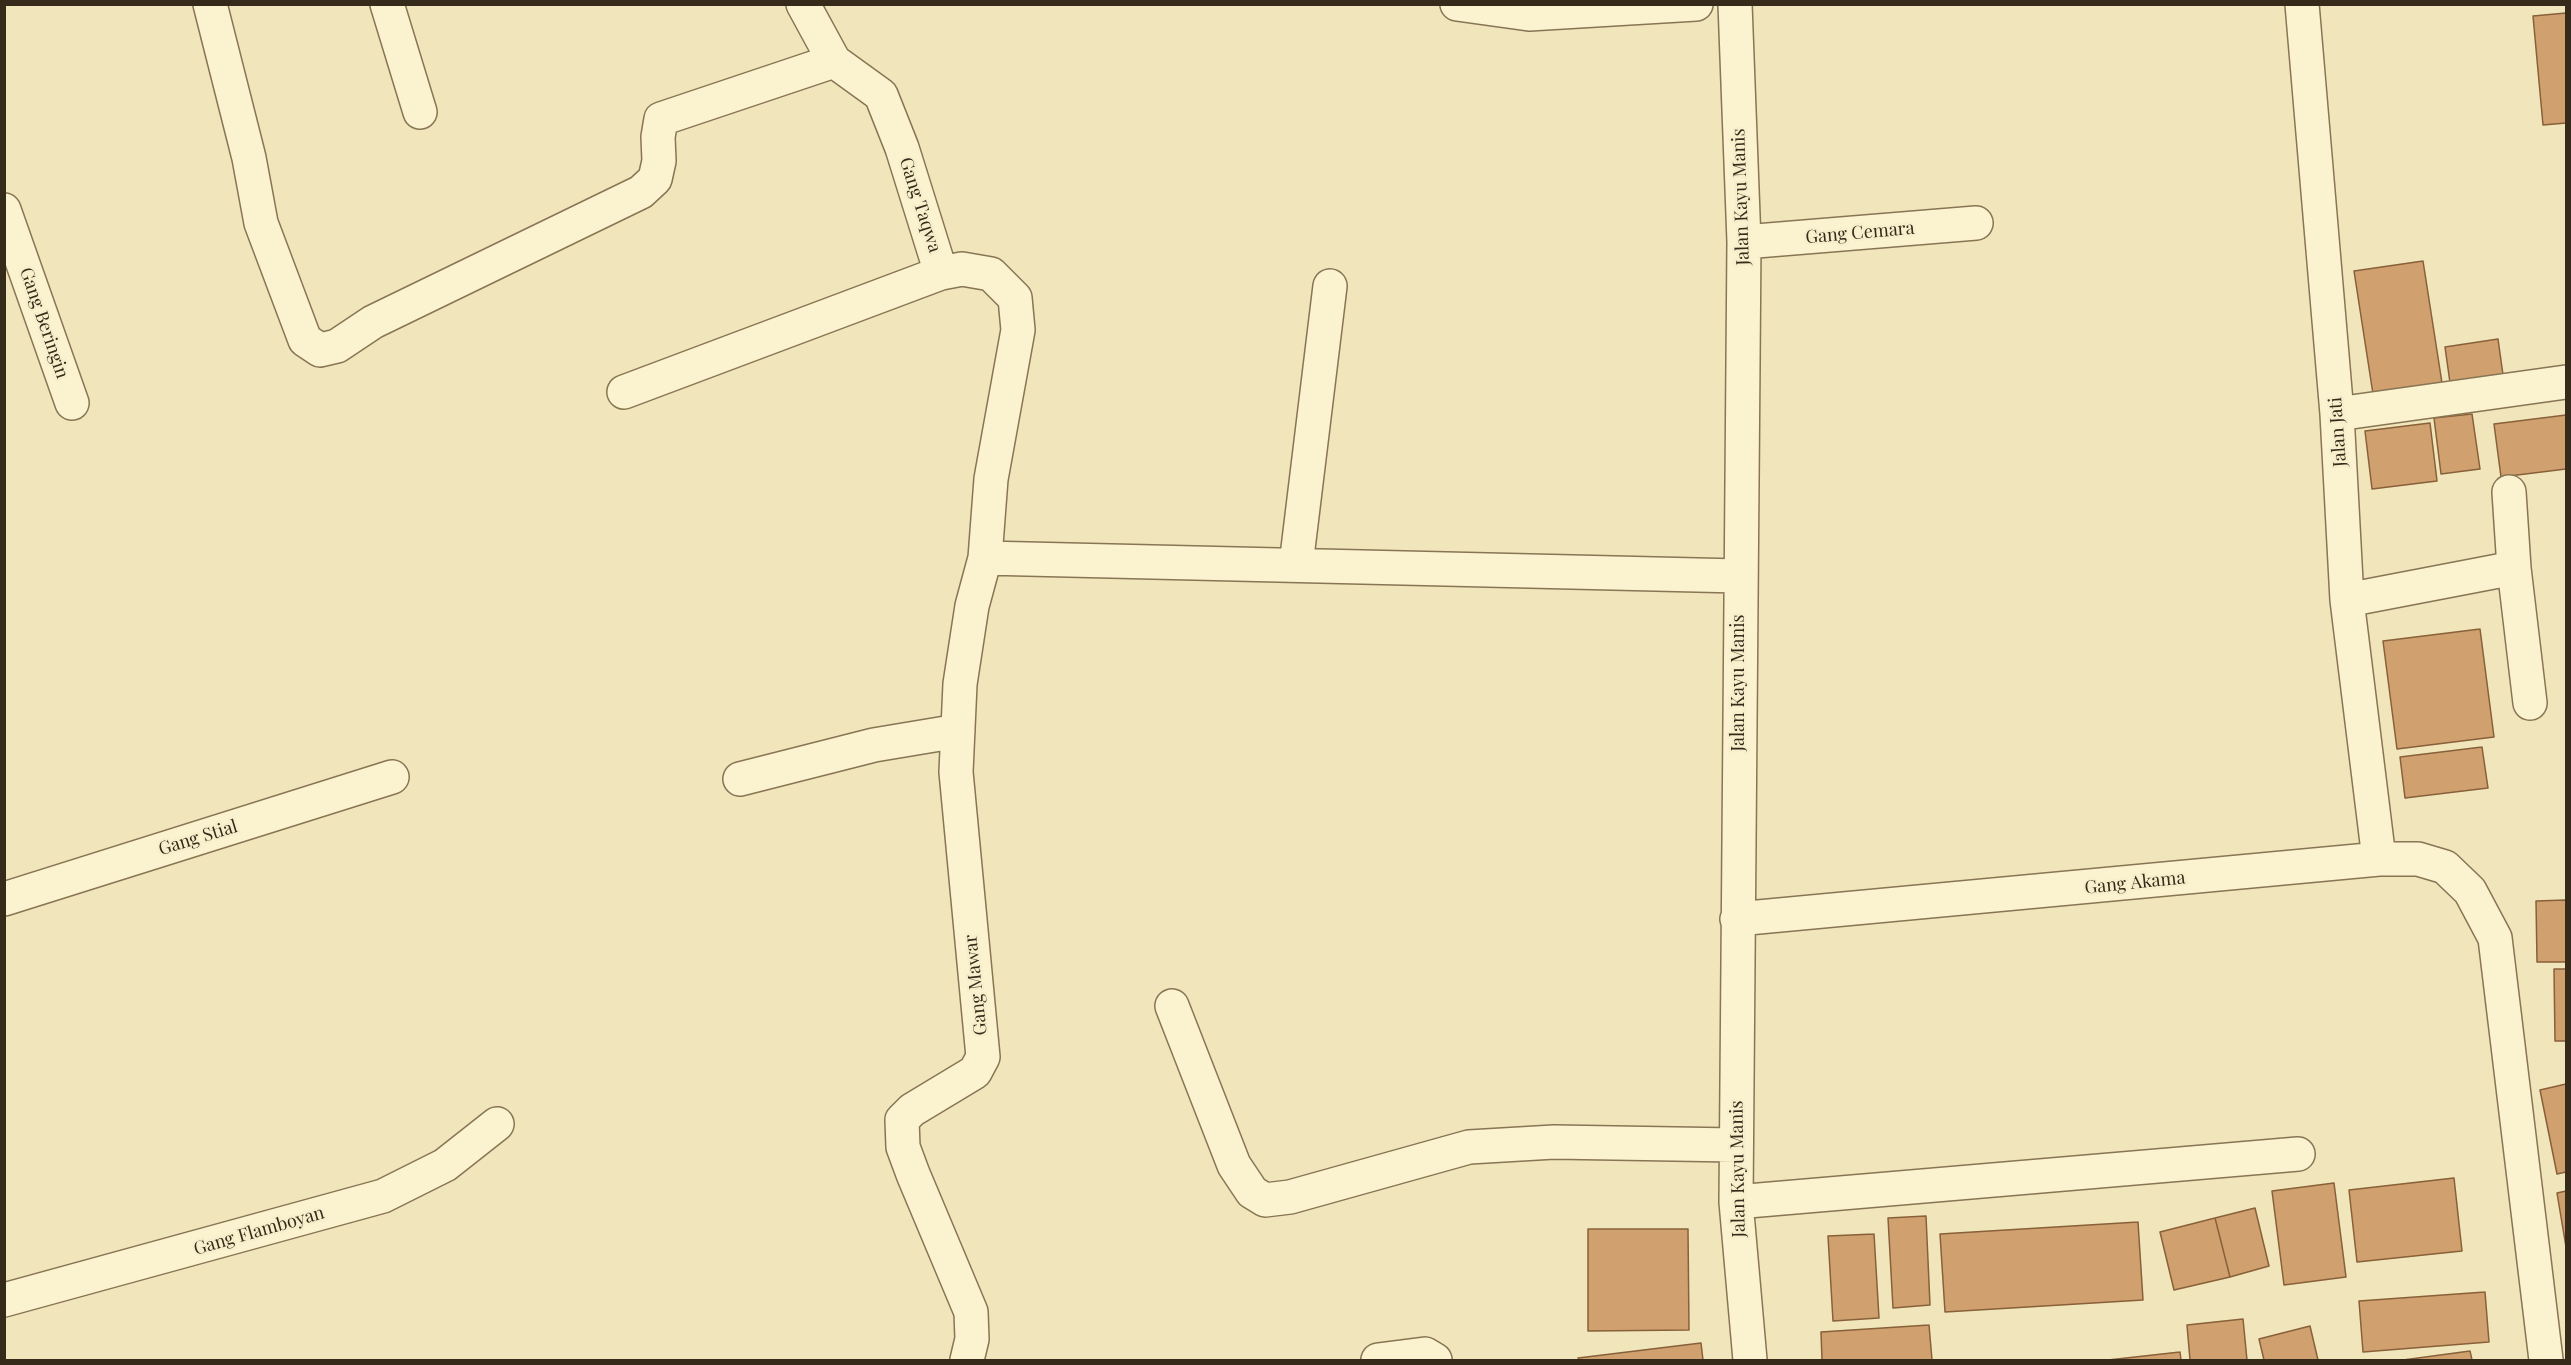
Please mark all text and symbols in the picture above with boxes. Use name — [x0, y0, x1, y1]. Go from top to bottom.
street label: Jalan Kayu Manis — [1728, 128, 1754, 266]
street label: Gang Taqwa — [894, 155, 946, 255]
street label: Gang Cemara — [1805, 217, 1915, 249]
street label: Gang Beringin — [15, 265, 73, 381]
street label: Jalan Jati — [2325, 396, 2351, 468]
street label: Jalan Kayu Manis — [1727, 614, 1749, 752]
street label: Gang Stial — [156, 816, 240, 860]
street label: Gang Akama — [2084, 867, 2186, 899]
street label: Gang Mawar — [960, 934, 992, 1036]
street label: Jalan Kayu Manis — [1726, 1100, 1750, 1238]
street label: Gang Flamboyan — [191, 1202, 327, 1260]

